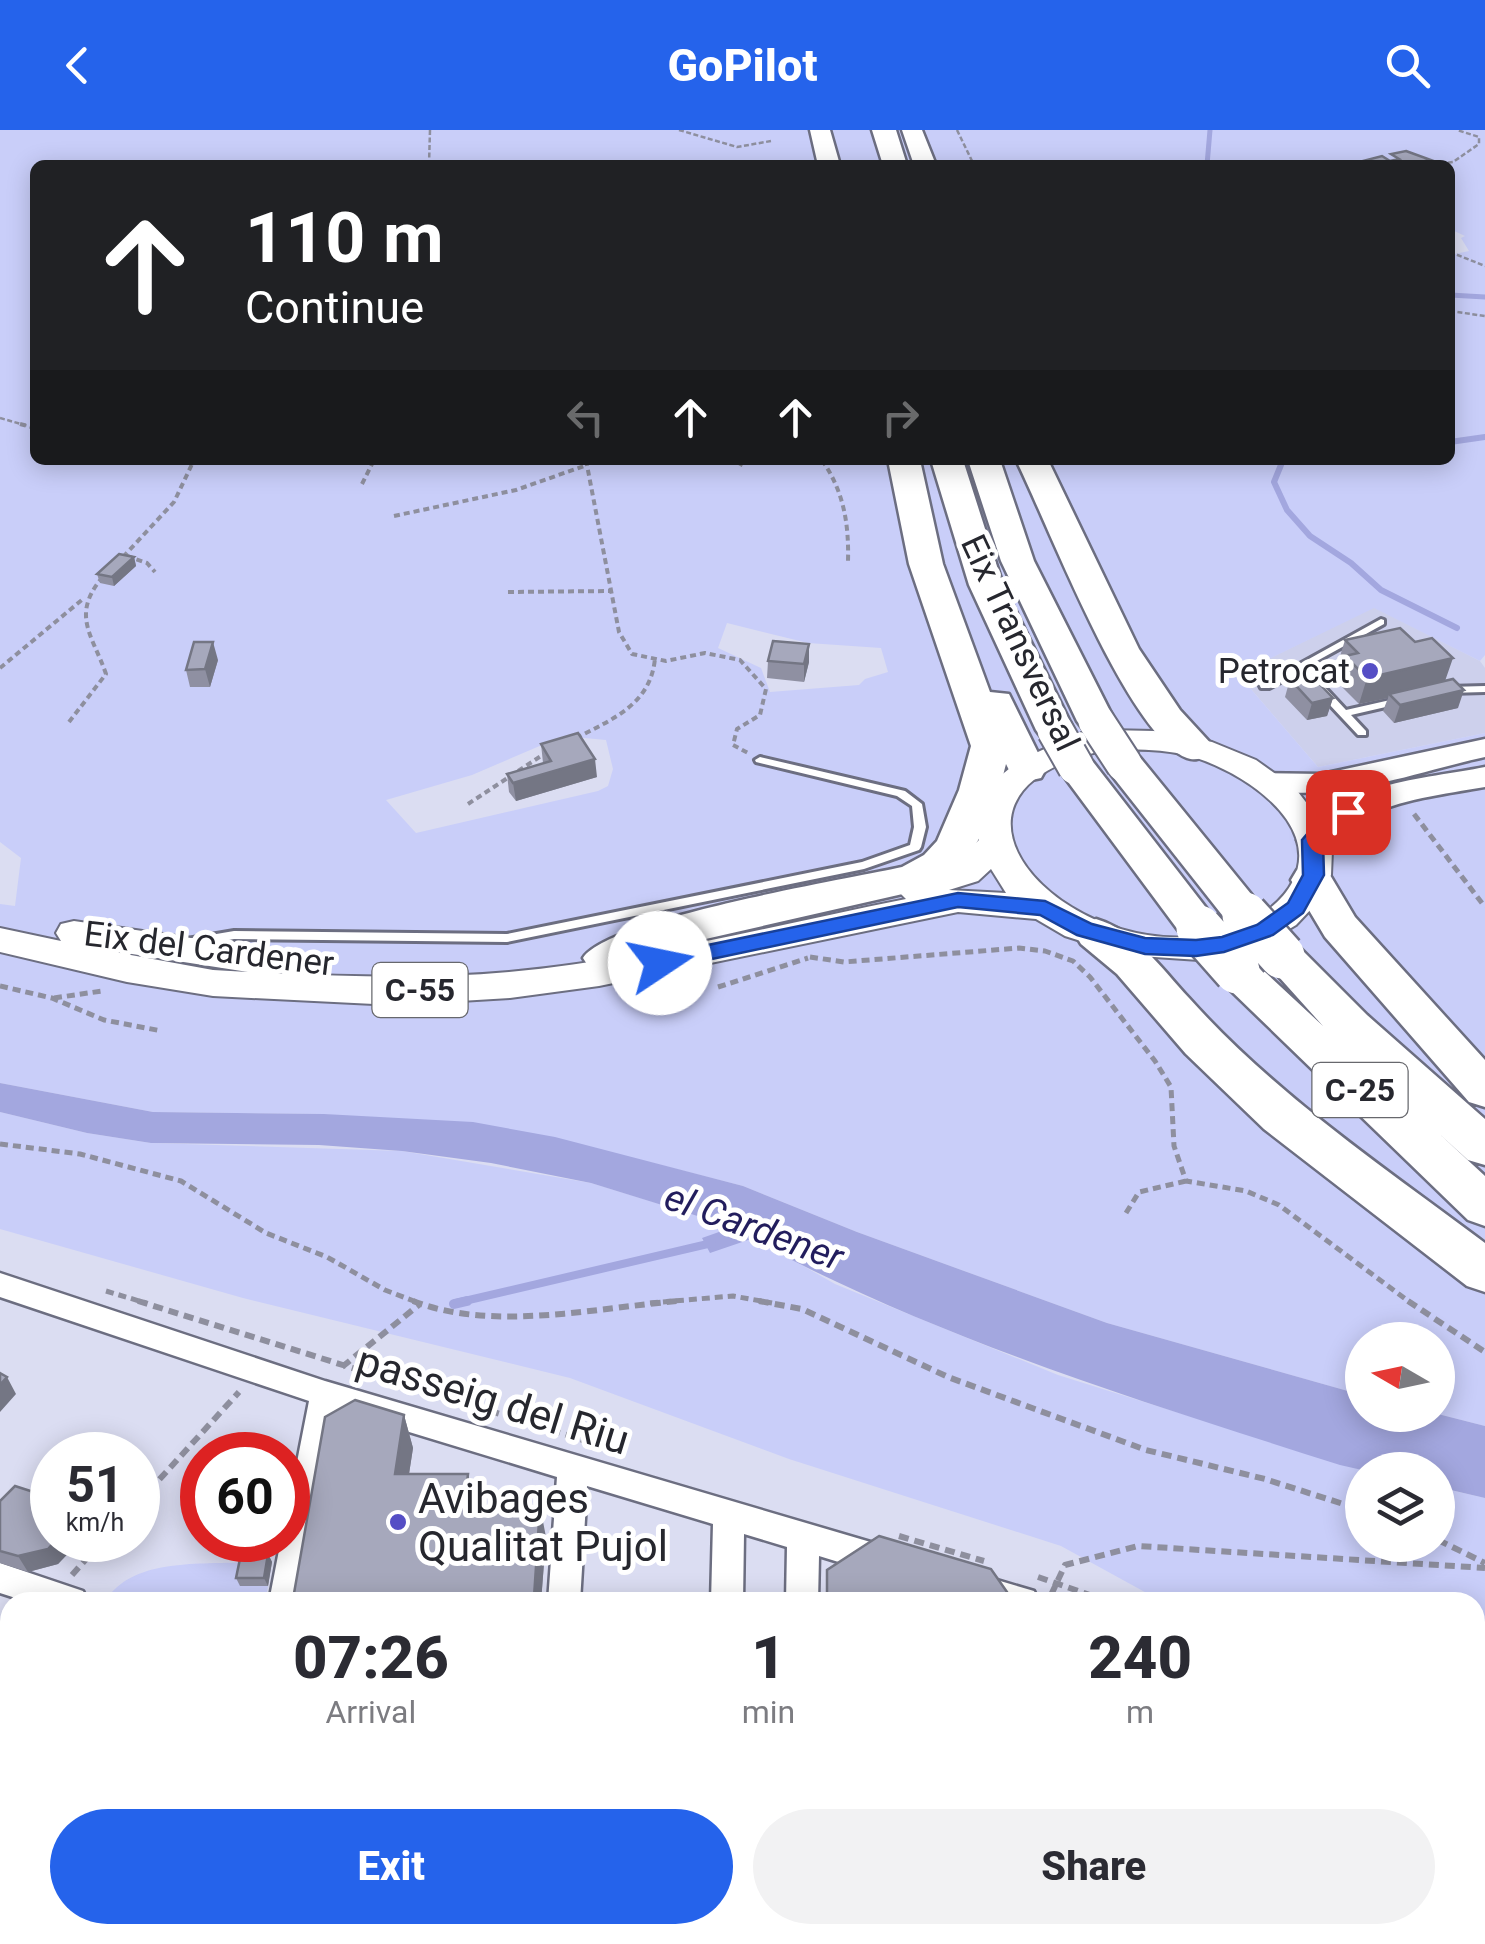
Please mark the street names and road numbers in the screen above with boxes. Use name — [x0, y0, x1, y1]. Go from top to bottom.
street label: Eix Transversal — [952, 528, 1088, 758]
street label: Eix del Cardener — [82, 913, 336, 985]
road number: C-55 — [372, 963, 468, 1017]
road number: C-25 — [1312, 1063, 1408, 1117]
street label: passeig del Riu — [351, 1335, 635, 1465]

